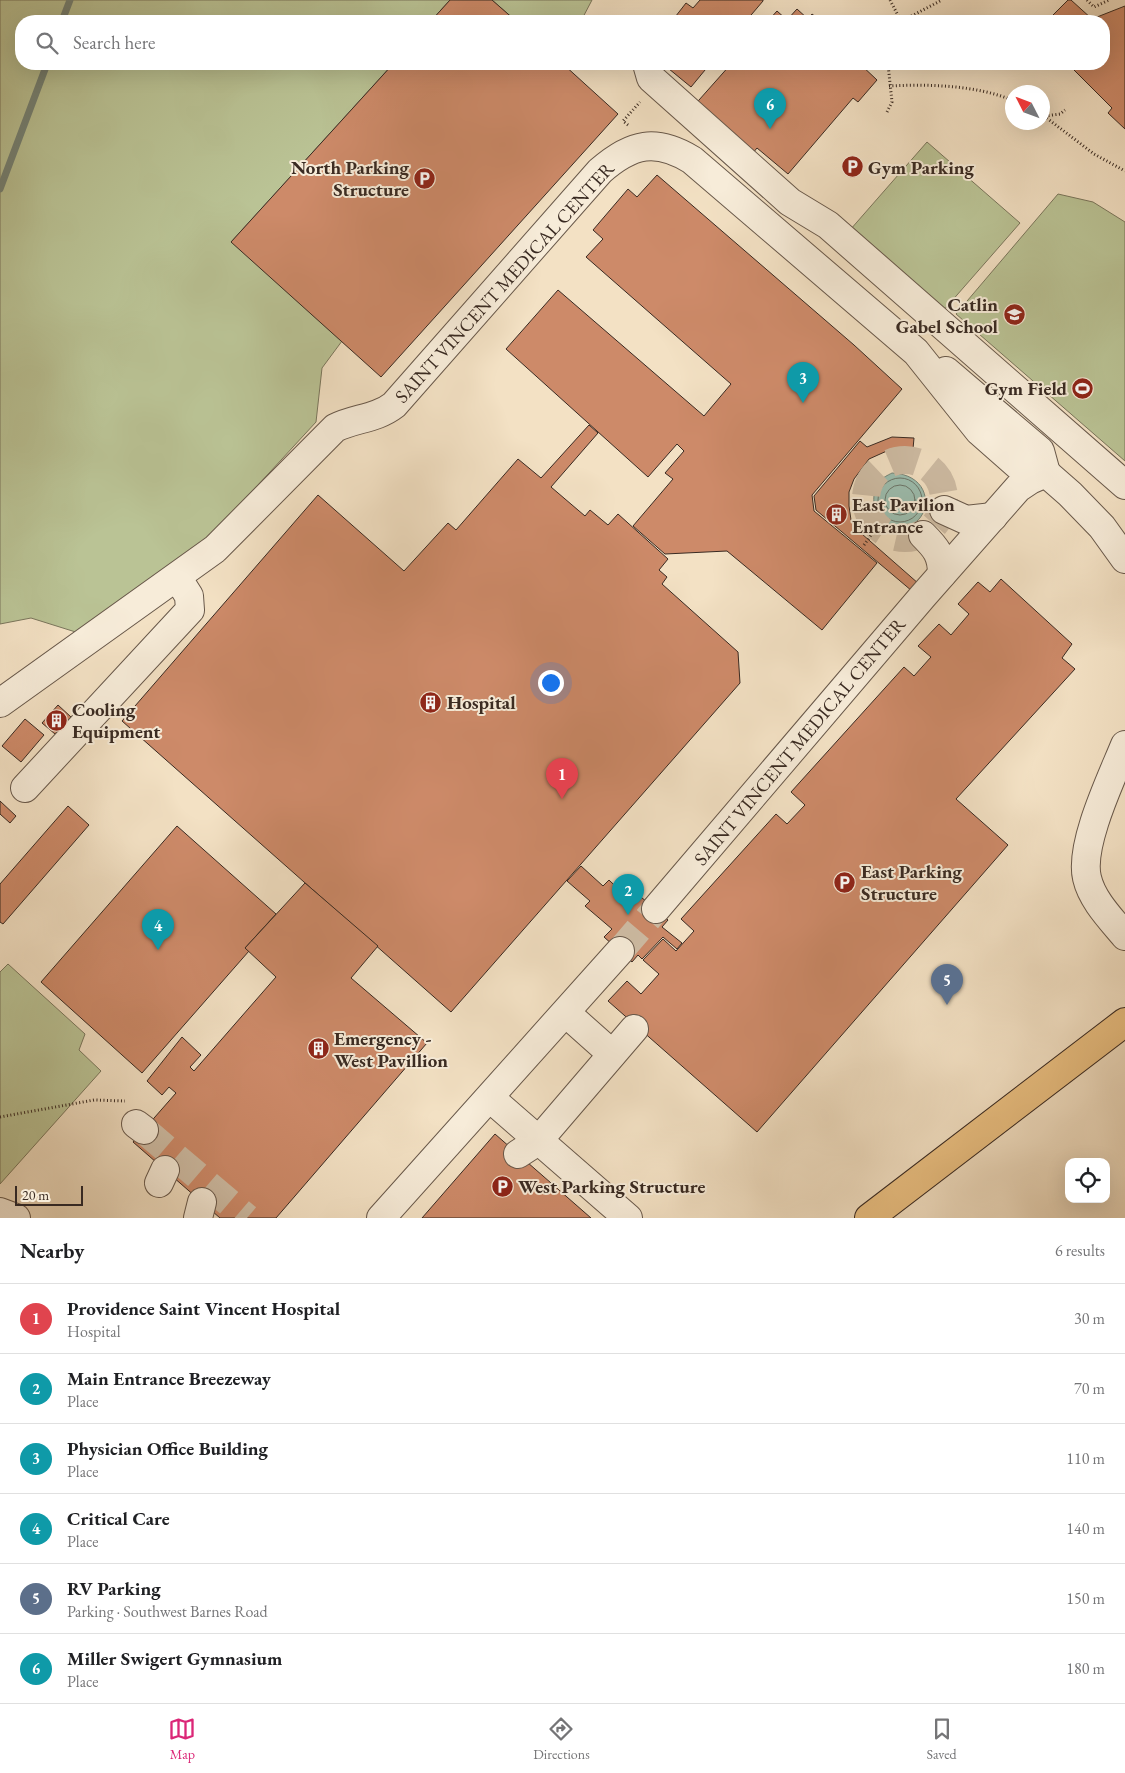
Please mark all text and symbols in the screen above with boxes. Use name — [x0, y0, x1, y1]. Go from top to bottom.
search box — [15, 15, 1110, 70]
icon: search — [33, 29, 61, 57]
text: Search here — [73, 30, 155, 55]
north arrow — [1005, 85, 1050, 130]
pin: 6 — [754, 88, 786, 129]
place label: North Parking Structure — [291, 155, 409, 202]
parking icon: Gym Parking — [840, 155, 864, 179]
place label: Gym Parking — [868, 155, 975, 180]
street label: SAINT VINCENT MEDICAL CENTER — [389, 156, 620, 408]
parking icon: North Parking Structure — [413, 166, 437, 190]
place label: Catlin Gabel School — [896, 292, 999, 339]
school or university icon: Catlin Gabel School — [1002, 303, 1026, 327]
pin: 3 — [787, 362, 819, 403]
place label: Gym Field — [985, 376, 1067, 401]
sports icon: Gym Field — [1071, 376, 1095, 400]
place label: East Pavilion Entrance — [852, 492, 955, 539]
building icon: East Pavilion Entrance — [824, 503, 848, 527]
street label: SAINT VINCENT MEDICAL CENTER — [688, 612, 911, 871]
your location — [538, 670, 564, 696]
building icon: Hospital — [419, 690, 443, 714]
place label: Hospital — [447, 690, 516, 715]
place label: Cooling Equipment — [72, 697, 160, 744]
building icon: Cooling Equipment — [44, 708, 68, 732]
pin: 1 — [546, 758, 578, 799]
place label: East Parking Structure — [861, 859, 963, 906]
parking icon: East Parking Structure — [833, 870, 857, 894]
pin: 2 — [612, 874, 644, 915]
pin: 4 — [142, 909, 174, 950]
pin: 5 — [931, 964, 963, 1005]
place label: Emergency - West Pavillion — [334, 1026, 448, 1073]
building icon: Emergency - West Pavillion — [306, 1037, 330, 1061]
map controls — [1065, 1158, 1110, 1203]
button: locate — [1065, 1158, 1110, 1203]
parking icon: West Parking Structure — [490, 1174, 514, 1198]
place label: West Parking Structure — [518, 1174, 705, 1199]
scale bar — [15, 1183, 82, 1206]
text: 20 m — [22, 1186, 49, 1204]
text: Nearby — [20, 1237, 84, 1264]
text: 6 results — [1055, 1240, 1105, 1261]
text: Providence Saint Vincent Hospital — [67, 1296, 340, 1321]
text: 1 — [32, 1308, 40, 1329]
text: 30 m — [1074, 1308, 1105, 1329]
text: Hospital — [67, 1321, 121, 1342]
text: Main Entrance Breezeway — [67, 1366, 271, 1391]
text: 2 — [32, 1378, 40, 1399]
text: 70 m — [1074, 1378, 1105, 1399]
text: Place — [67, 1391, 99, 1412]
text: Physician Office Building — [67, 1436, 268, 1461]
text: 3 — [32, 1448, 40, 1469]
text: 110 m — [1066, 1448, 1105, 1469]
text: Place — [67, 1461, 99, 1482]
text: Critical Care — [67, 1506, 170, 1531]
text: 4 — [32, 1518, 40, 1539]
text: 140 m — [1066, 1518, 1105, 1539]
text: Place — [67, 1531, 99, 1552]
text: RV Parking — [67, 1576, 161, 1601]
text: 5 — [32, 1588, 40, 1609]
text: 150 m — [1066, 1588, 1105, 1609]
text: Parking · Southwest Barnes Road — [67, 1601, 268, 1622]
text: Miller Swigert Gymnasium — [67, 1646, 282, 1671]
text: 6 — [32, 1658, 40, 1679]
text: 180 m — [1066, 1658, 1105, 1679]
text: Place — [67, 1671, 99, 1692]
tab: Map — [168, 1715, 196, 1763]
tab: Directions — [533, 1715, 590, 1763]
tab: Saved — [927, 1715, 957, 1763]

